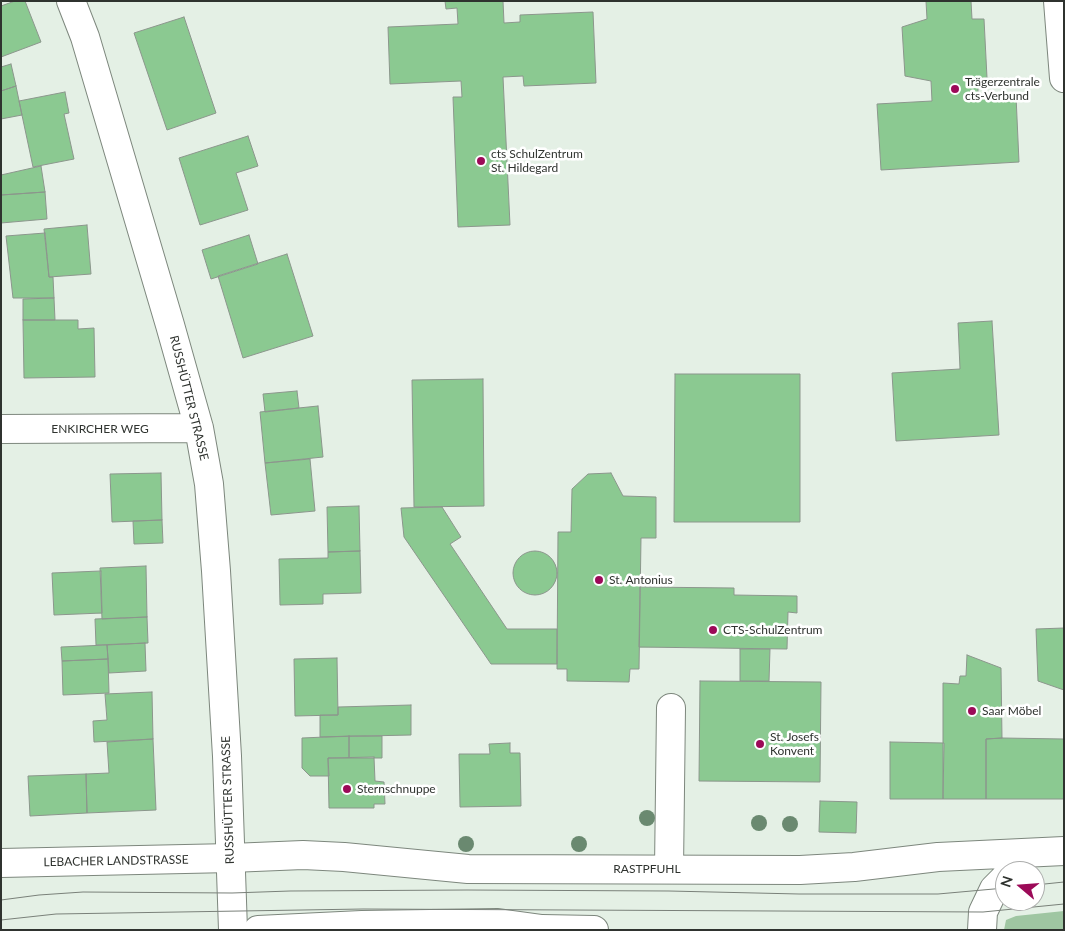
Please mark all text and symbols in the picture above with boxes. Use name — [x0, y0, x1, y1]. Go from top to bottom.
place label: Trägerzentrale cts-Verbund — [965, 75, 1040, 103]
marker: Trägerzentrale cts-Verbund — [949, 83, 961, 95]
place label: cts SchulZentrum St. Hildegard — [491, 147, 583, 175]
marker: cts SchulZentrum St. Hildegard — [475, 155, 487, 167]
street label: RUSSHÜTTER STRASSE — [167, 334, 211, 462]
street label: ENKIRCHER WEG — [51, 422, 149, 436]
place label: St. Antonius — [609, 573, 673, 587]
marker: St. Antonius — [593, 574, 605, 586]
place label: CTS-SchulZentrum — [723, 623, 822, 637]
marker: CTS-SchulZentrum — [707, 624, 719, 636]
place label: Saar Möbel — [982, 704, 1041, 718]
marker: Saar Möbel — [966, 705, 978, 717]
place label: St. Josefs Konvent — [770, 730, 819, 758]
street label: RUSSHÜTTER STRASSE — [219, 736, 237, 864]
marker: St. Josefs Konvent — [754, 738, 766, 750]
place label: Sternschnuppe — [357, 782, 436, 796]
marker: Sternschnuppe — [341, 783, 353, 795]
street label: LEBACHER LANDSTRASSE — [43, 853, 189, 869]
north arrow — [995, 861, 1045, 911]
street label: RASTPFUHL — [613, 862, 681, 876]
text: N — [996, 874, 1016, 889]

